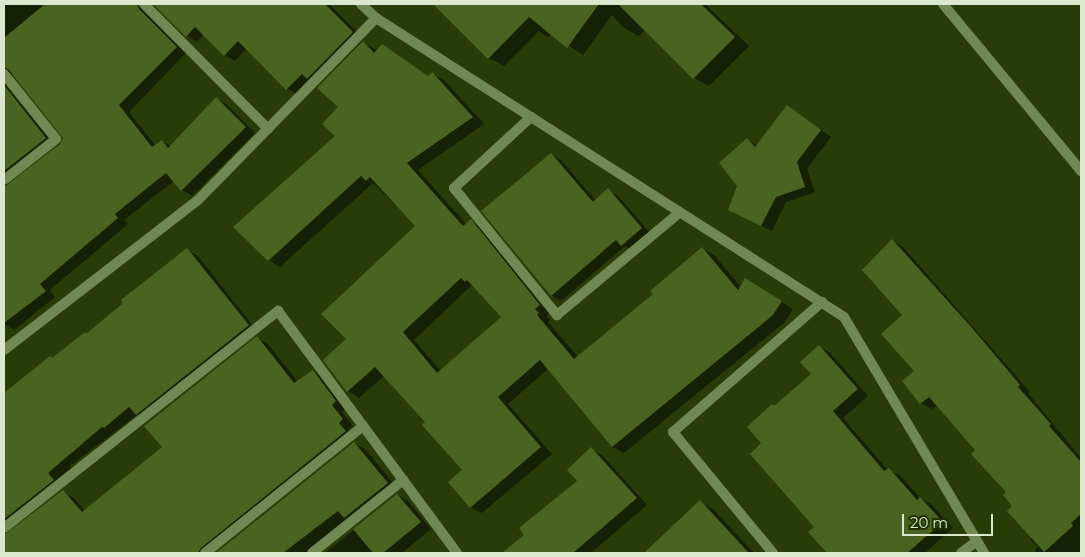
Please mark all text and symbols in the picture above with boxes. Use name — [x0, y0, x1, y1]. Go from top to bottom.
scale bar — [905, 504, 996, 536]
text: 20 m — [910, 513, 948, 532]

